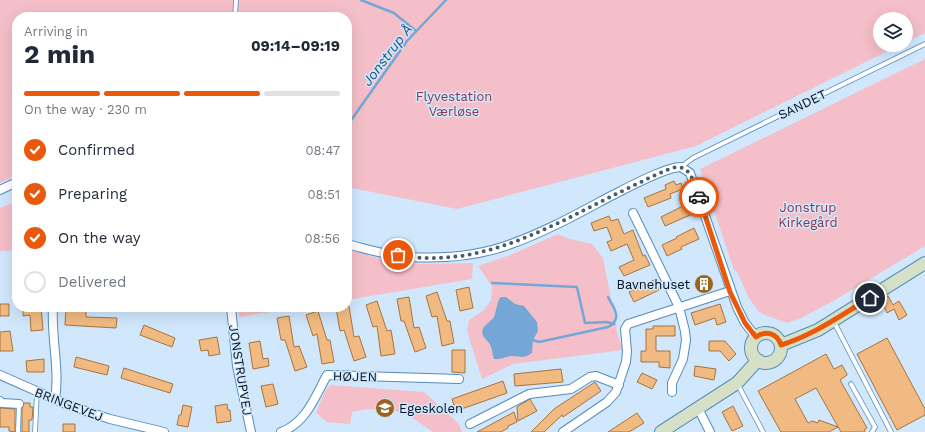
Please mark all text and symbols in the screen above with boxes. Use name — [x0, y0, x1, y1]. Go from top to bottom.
map controls — [873, 12, 913, 52]
button: layers — [873, 12, 913, 52]
water label: Jonstrup Å — [359, 21, 415, 89]
text: Arriving in — [24, 24, 88, 39]
text: 09:14–09:19 — [251, 37, 340, 55]
text: 2 min — [24, 39, 95, 69]
street label: SANDET — [776, 86, 829, 123]
park label: Flyvestation Værløse — [416, 89, 492, 119]
text: On the way · 230 m — [24, 102, 147, 117]
icon: check — [24, 139, 46, 161]
text: Confirmed — [58, 141, 135, 159]
text: 08:47 — [305, 143, 340, 158]
courier — [679, 177, 719, 217]
icon: check — [24, 183, 46, 205]
text: Preparing — [58, 185, 127, 203]
icon: car — [688, 186, 710, 208]
text: 08:51 — [307, 187, 340, 202]
park label: Jonstrup Kirkegård — [778, 200, 838, 230]
icon: check — [24, 227, 46, 249]
text: On the way — [58, 229, 140, 247]
text: 08:56 — [305, 231, 340, 246]
pin — [381, 238, 415, 272]
icon: bag — [387, 244, 409, 266]
text: Delivered — [58, 273, 126, 291]
building icon: Bavnehuset — [693, 273, 715, 295]
place label: Bavnehuset — [616, 277, 691, 292]
pin — [853, 281, 887, 315]
icon: home — [859, 287, 881, 309]
street label: JONSTRUPVEJ — [226, 323, 255, 417]
street label: HØJEN — [333, 369, 377, 384]
street label: BRINGEVEJ — [32, 385, 105, 424]
school or university icon: Egeskolen — [374, 397, 396, 419]
place label: Egeskolen — [399, 401, 463, 416]

